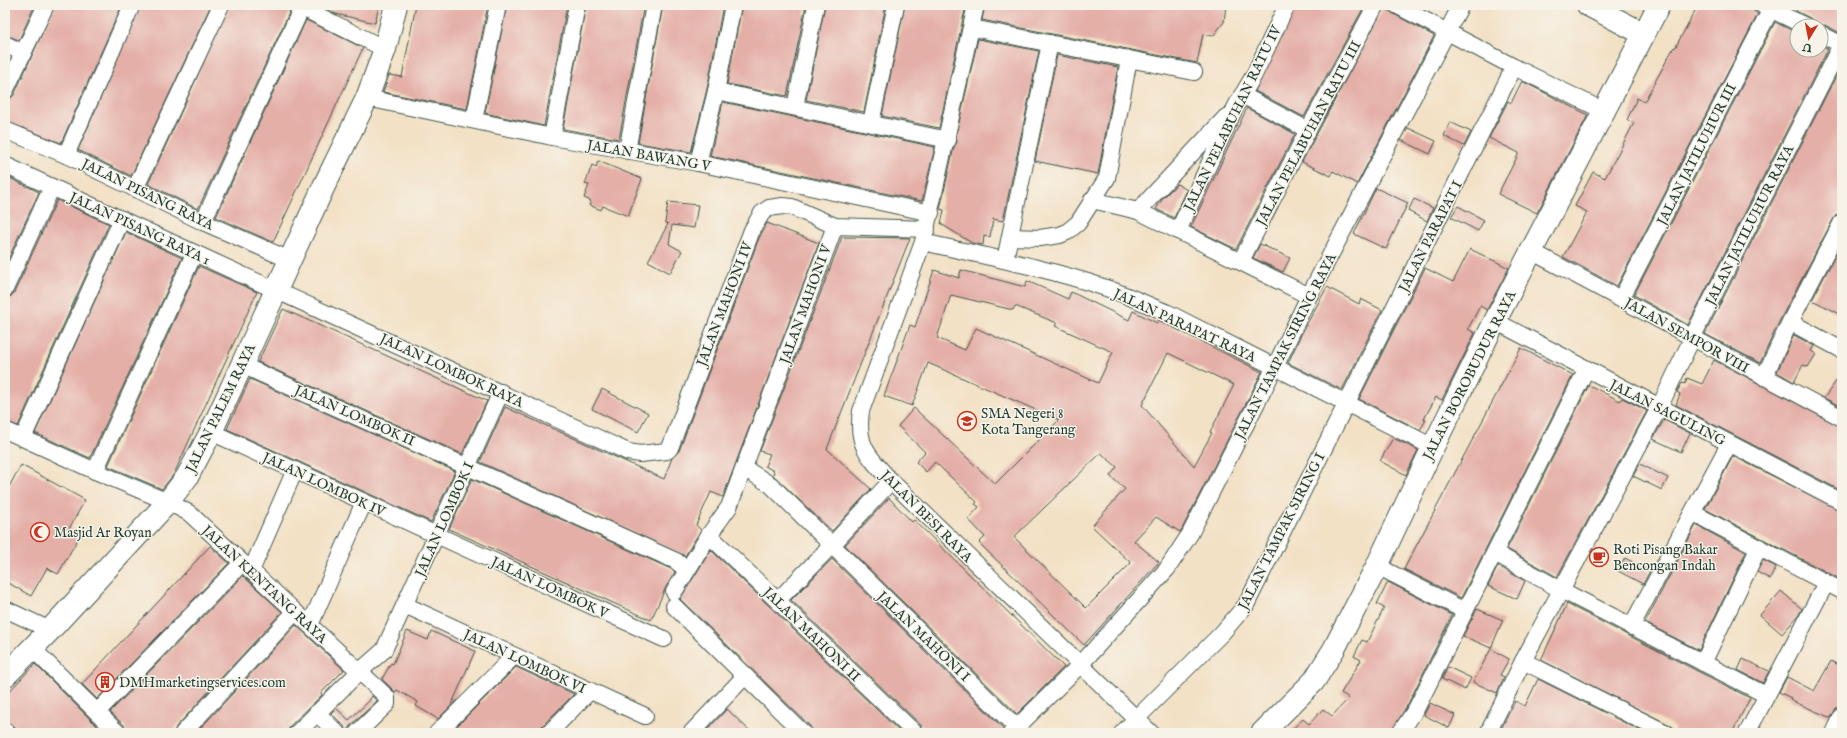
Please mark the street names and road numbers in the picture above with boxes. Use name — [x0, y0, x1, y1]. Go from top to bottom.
street label: JALAN PELABUHAN RATU IV — [1179, 22, 1286, 216]
street label: JALAN PELABUHAN RATU III — [1251, 38, 1365, 231]
street label: JALAN JATILUHUR III — [1652, 80, 1741, 230]
street label: JALAN BAWANG V — [584, 136, 713, 176]
street label: JALAN JATILUHUR RAYA — [1701, 142, 1798, 310]
street label: JALAN PISANG RAYA — [77, 154, 217, 235]
street label: JALAN PARAPAT I — [1394, 178, 1467, 297]
street label: JALAN PISANG RAYA 1 — [65, 188, 213, 269]
street label: JALAN MAHONI IV — [692, 239, 757, 371]
street label: JALAN MAHONI V — [775, 241, 836, 368]
street label: JALAN TAMPAK SIRING RAYA — [1230, 250, 1341, 444]
street label: JALAN PARAPAT RAYA — [1109, 284, 1259, 367]
street label: JALAN BOROBUDUR RAYA — [1418, 287, 1521, 465]
street label: JALAN SEMPOR VIII — [1619, 293, 1752, 378]
street label: JALAN LOMBOK RAYA — [375, 329, 527, 412]
street label: JALAN PALEM RAYA — [181, 341, 260, 478]
street label: JALAN SAGULING — [1605, 375, 1729, 450]
street label: JALAN LOMBOK II — [290, 380, 418, 451]
street label: JALAN LOMBOK IV — [258, 448, 388, 522]
street label: JALAN TAMPAK SIRING I — [1233, 450, 1329, 615]
street label: JALAN LOMBOK I — [411, 459, 478, 582]
street label: JALAN BESI RAYA — [875, 465, 977, 567]
street label: JALAN KENTANG RAYA — [196, 520, 331, 648]
street label: JALAN LOMBOK V — [486, 552, 612, 623]
street label: JALAN MAHONI II — [757, 582, 864, 686]
street label: JALAN MAHONI I — [872, 586, 974, 686]
street label: JALAN LOMBOK VI — [459, 625, 589, 698]

